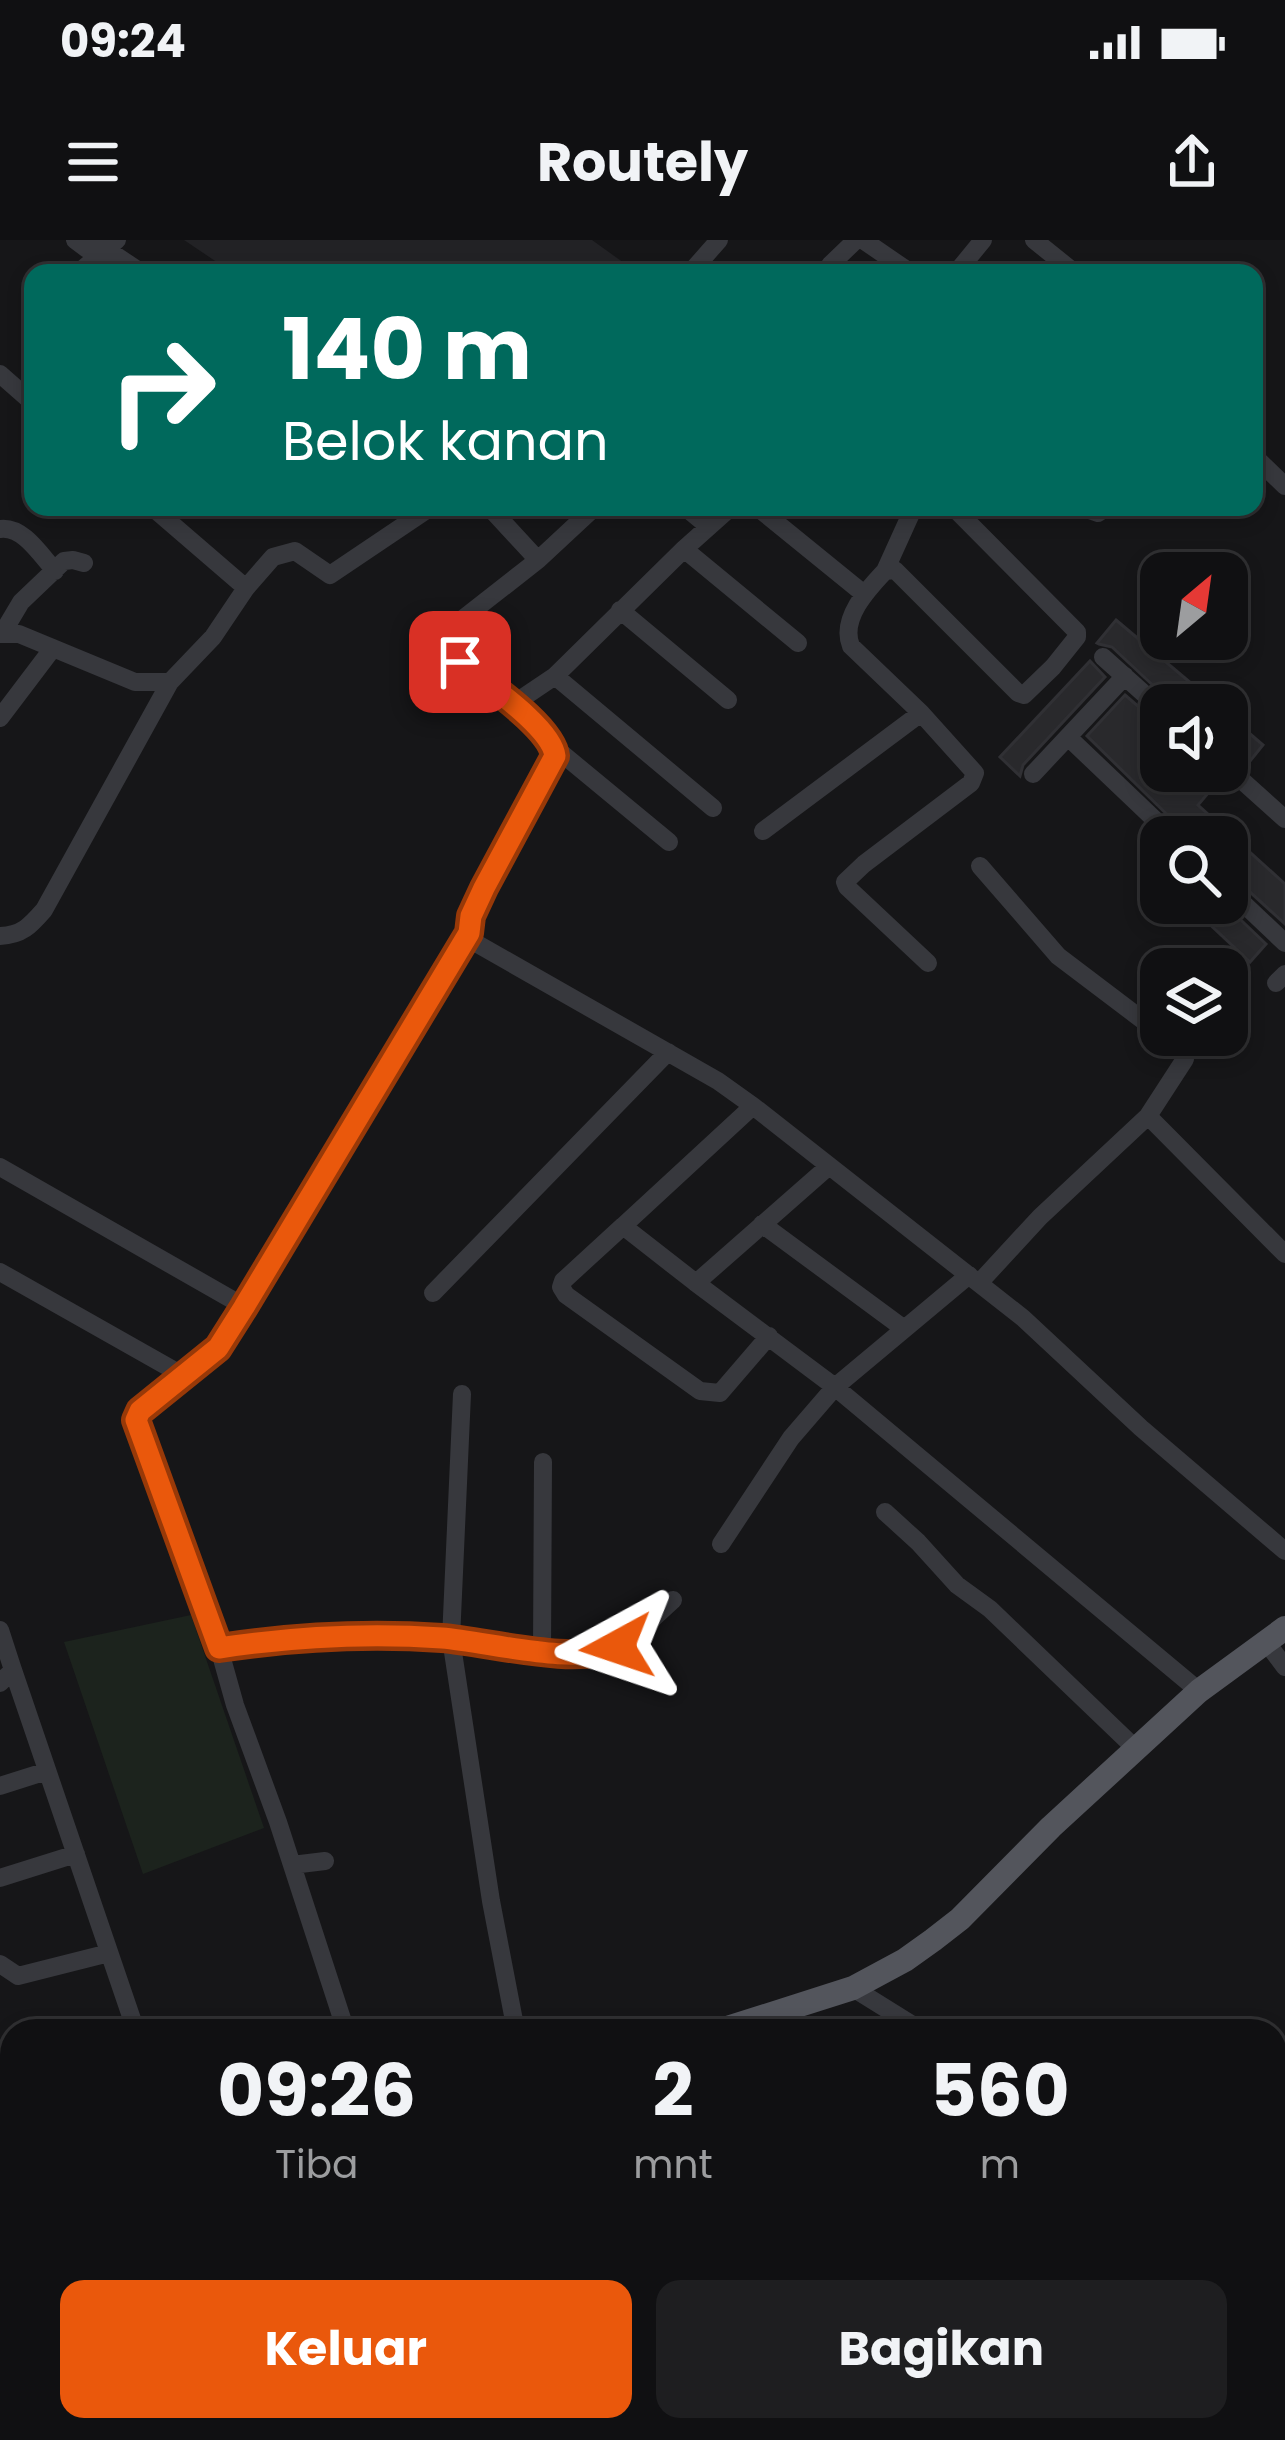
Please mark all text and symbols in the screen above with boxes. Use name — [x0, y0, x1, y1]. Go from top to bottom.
text: 09:24 — [60, 10, 186, 73]
text: Routely — [537, 124, 748, 200]
icon: menu — [60, 129, 126, 195]
icon: share — [1159, 129, 1225, 195]
text: 140 m — [282, 291, 532, 408]
icon: right — [84, 312, 240, 468]
text: Belok kanan — [282, 403, 609, 479]
north arrow — [1140, 552, 1248, 660]
map controls — [1140, 552, 1248, 1056]
pin — [409, 611, 511, 713]
icon: arrive — [427, 629, 493, 695]
button: sound — [1140, 684, 1248, 792]
button: search — [1140, 816, 1248, 924]
button: layers — [1140, 948, 1248, 1056]
position arrow — [554, 1584, 680, 1710]
text: 09:26 — [217, 2040, 416, 2141]
text: 2 — [652, 2040, 694, 2141]
text: 560 — [930, 2040, 1070, 2141]
text: Tiba — [275, 2137, 358, 2192]
text: mnt — [633, 2137, 713, 2192]
text: m — [980, 2137, 1020, 2192]
button: Keluar — [60, 2280, 632, 2418]
button: Bagikan — [656, 2280, 1227, 2418]

